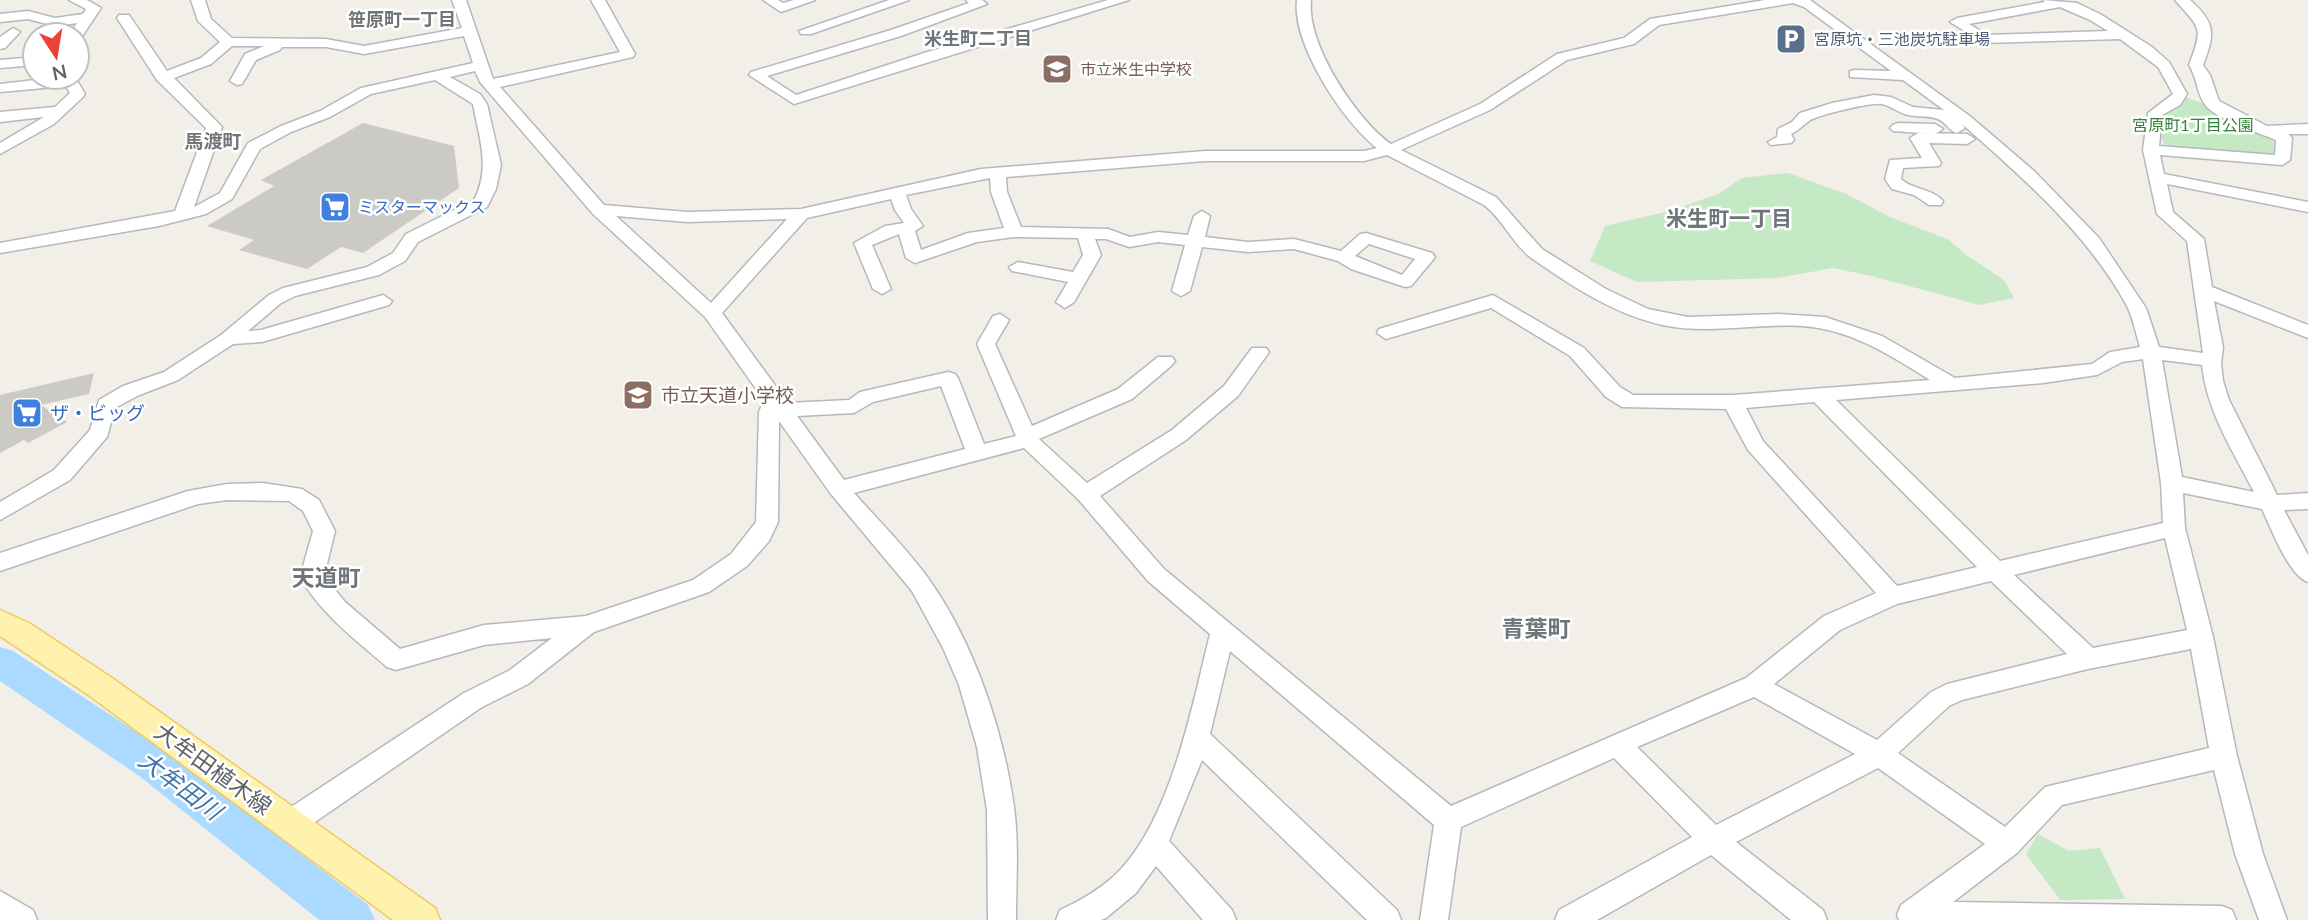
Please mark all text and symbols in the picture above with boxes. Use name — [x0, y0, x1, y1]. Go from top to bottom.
district label: 笹原町一丁目 — [348, 8, 456, 30]
north arrow — [21, 21, 91, 91]
parking icon: 宮原坑・三池炭坑駐車場 — [1774, 22, 1808, 56]
district label: 米生町二丁目 — [924, 27, 1032, 49]
place label: 宮原坑・三池炭坑駐車場 — [1814, 29, 1990, 48]
school or university icon: 市立米生中学校 — [1040, 52, 1074, 86]
place label: 市立米生中学校 — [1080, 59, 1192, 78]
text: N — [50, 60, 69, 86]
park label: 宮原町1丁目公園 — [2132, 115, 2254, 134]
district label: 馬渡町 — [184, 129, 242, 152]
supermarket icon: ミスターマックス — [318, 190, 352, 224]
place label: ミスターマックス — [358, 197, 486, 216]
district label: 米生町一丁目 — [1666, 205, 1792, 230]
school or university icon: 市立天道小学校 — [621, 378, 655, 412]
place label: 市立天道小学校 — [661, 383, 794, 406]
supermarket icon: ザ・ビッグ — [10, 396, 44, 430]
place label: ザ・ビッグ — [50, 401, 145, 424]
district label: 天道町 — [292, 563, 361, 591]
district label: 青葉町 — [1502, 614, 1571, 642]
street label: 大牟田植木線 — [150, 716, 278, 820]
water label: 大牟田川 — [134, 744, 230, 827]

